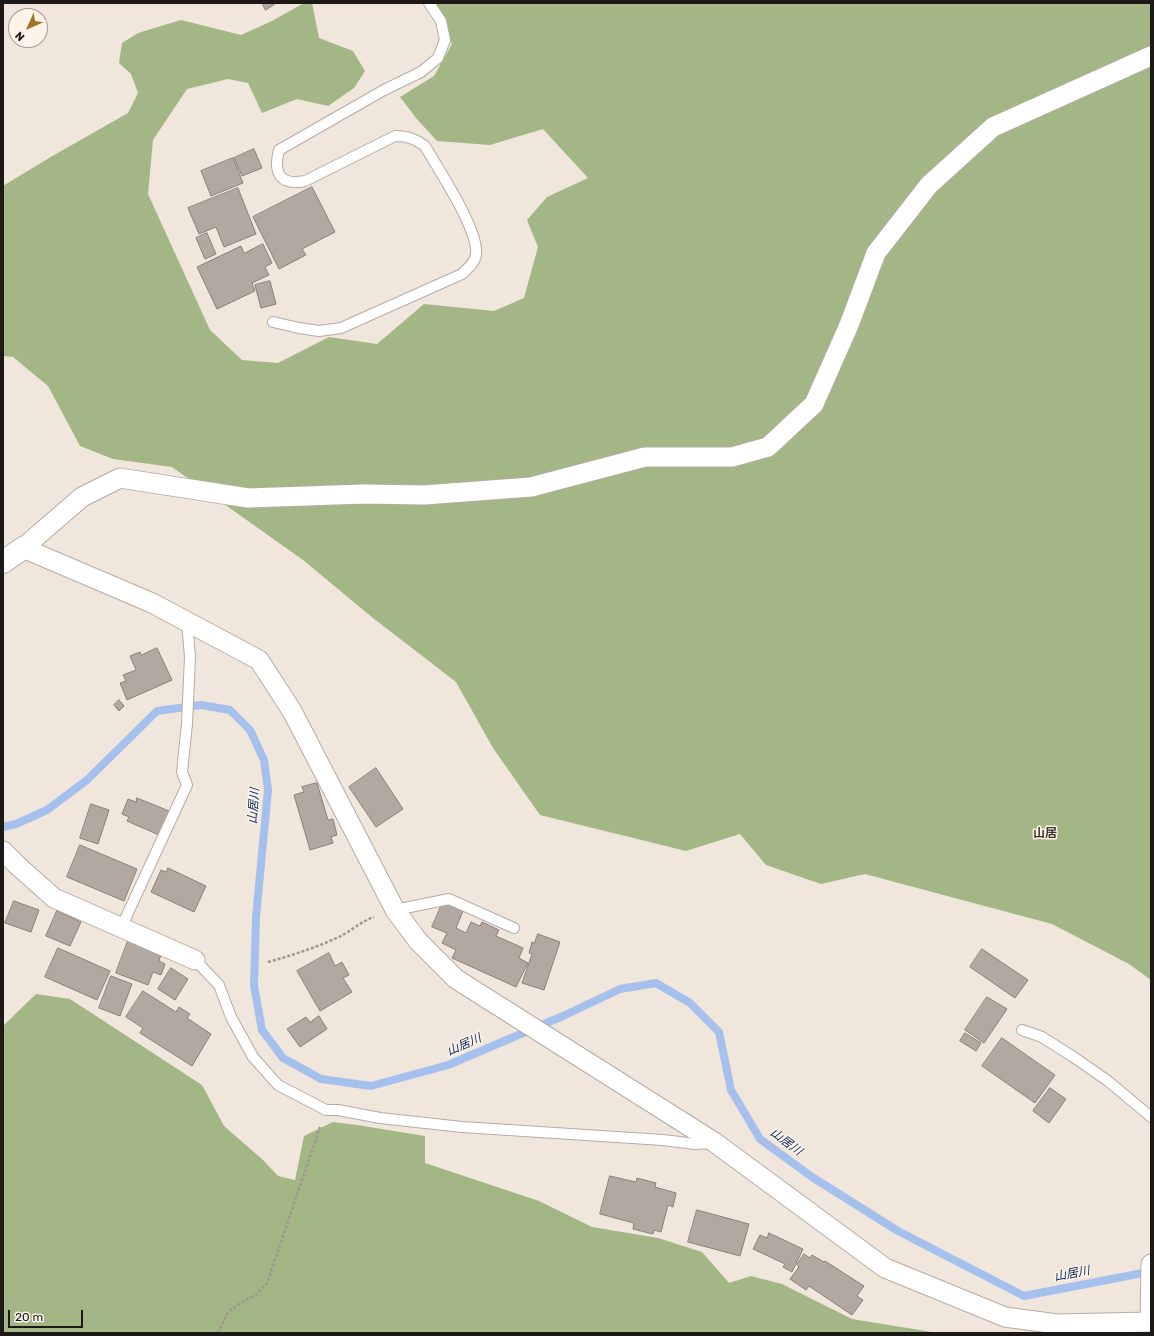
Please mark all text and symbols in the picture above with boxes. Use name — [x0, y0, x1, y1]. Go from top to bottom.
north arrow — [8, 8, 48, 48]
text: N — [12, 29, 27, 44]
water label: 山居川 — [246, 788, 262, 824]
district label: 山居 — [1033, 827, 1057, 841]
water label: 山居川 — [445, 1031, 483, 1059]
water label: 山居川 — [767, 1125, 805, 1159]
water label: 山居川 — [1053, 1263, 1091, 1285]
scale bar — [10, 1302, 85, 1328]
text: 20 m — [15, 1310, 43, 1324]

